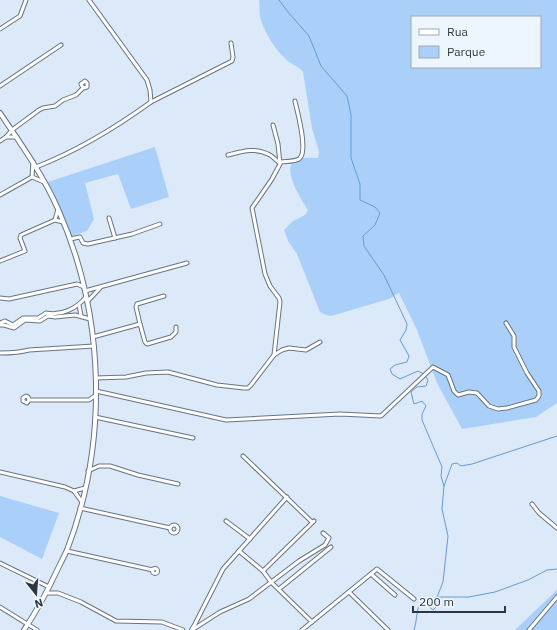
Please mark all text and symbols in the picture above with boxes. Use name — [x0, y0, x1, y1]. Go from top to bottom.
legend — [411, 16, 541, 68]
text: Rua — [447, 24, 468, 39]
text: Parque — [447, 44, 486, 59]
north arrow — [16, 574, 56, 614]
scale bar — [413, 588, 505, 614]
text: 200 m — [419, 594, 454, 609]
text: N — [33, 596, 45, 611]

